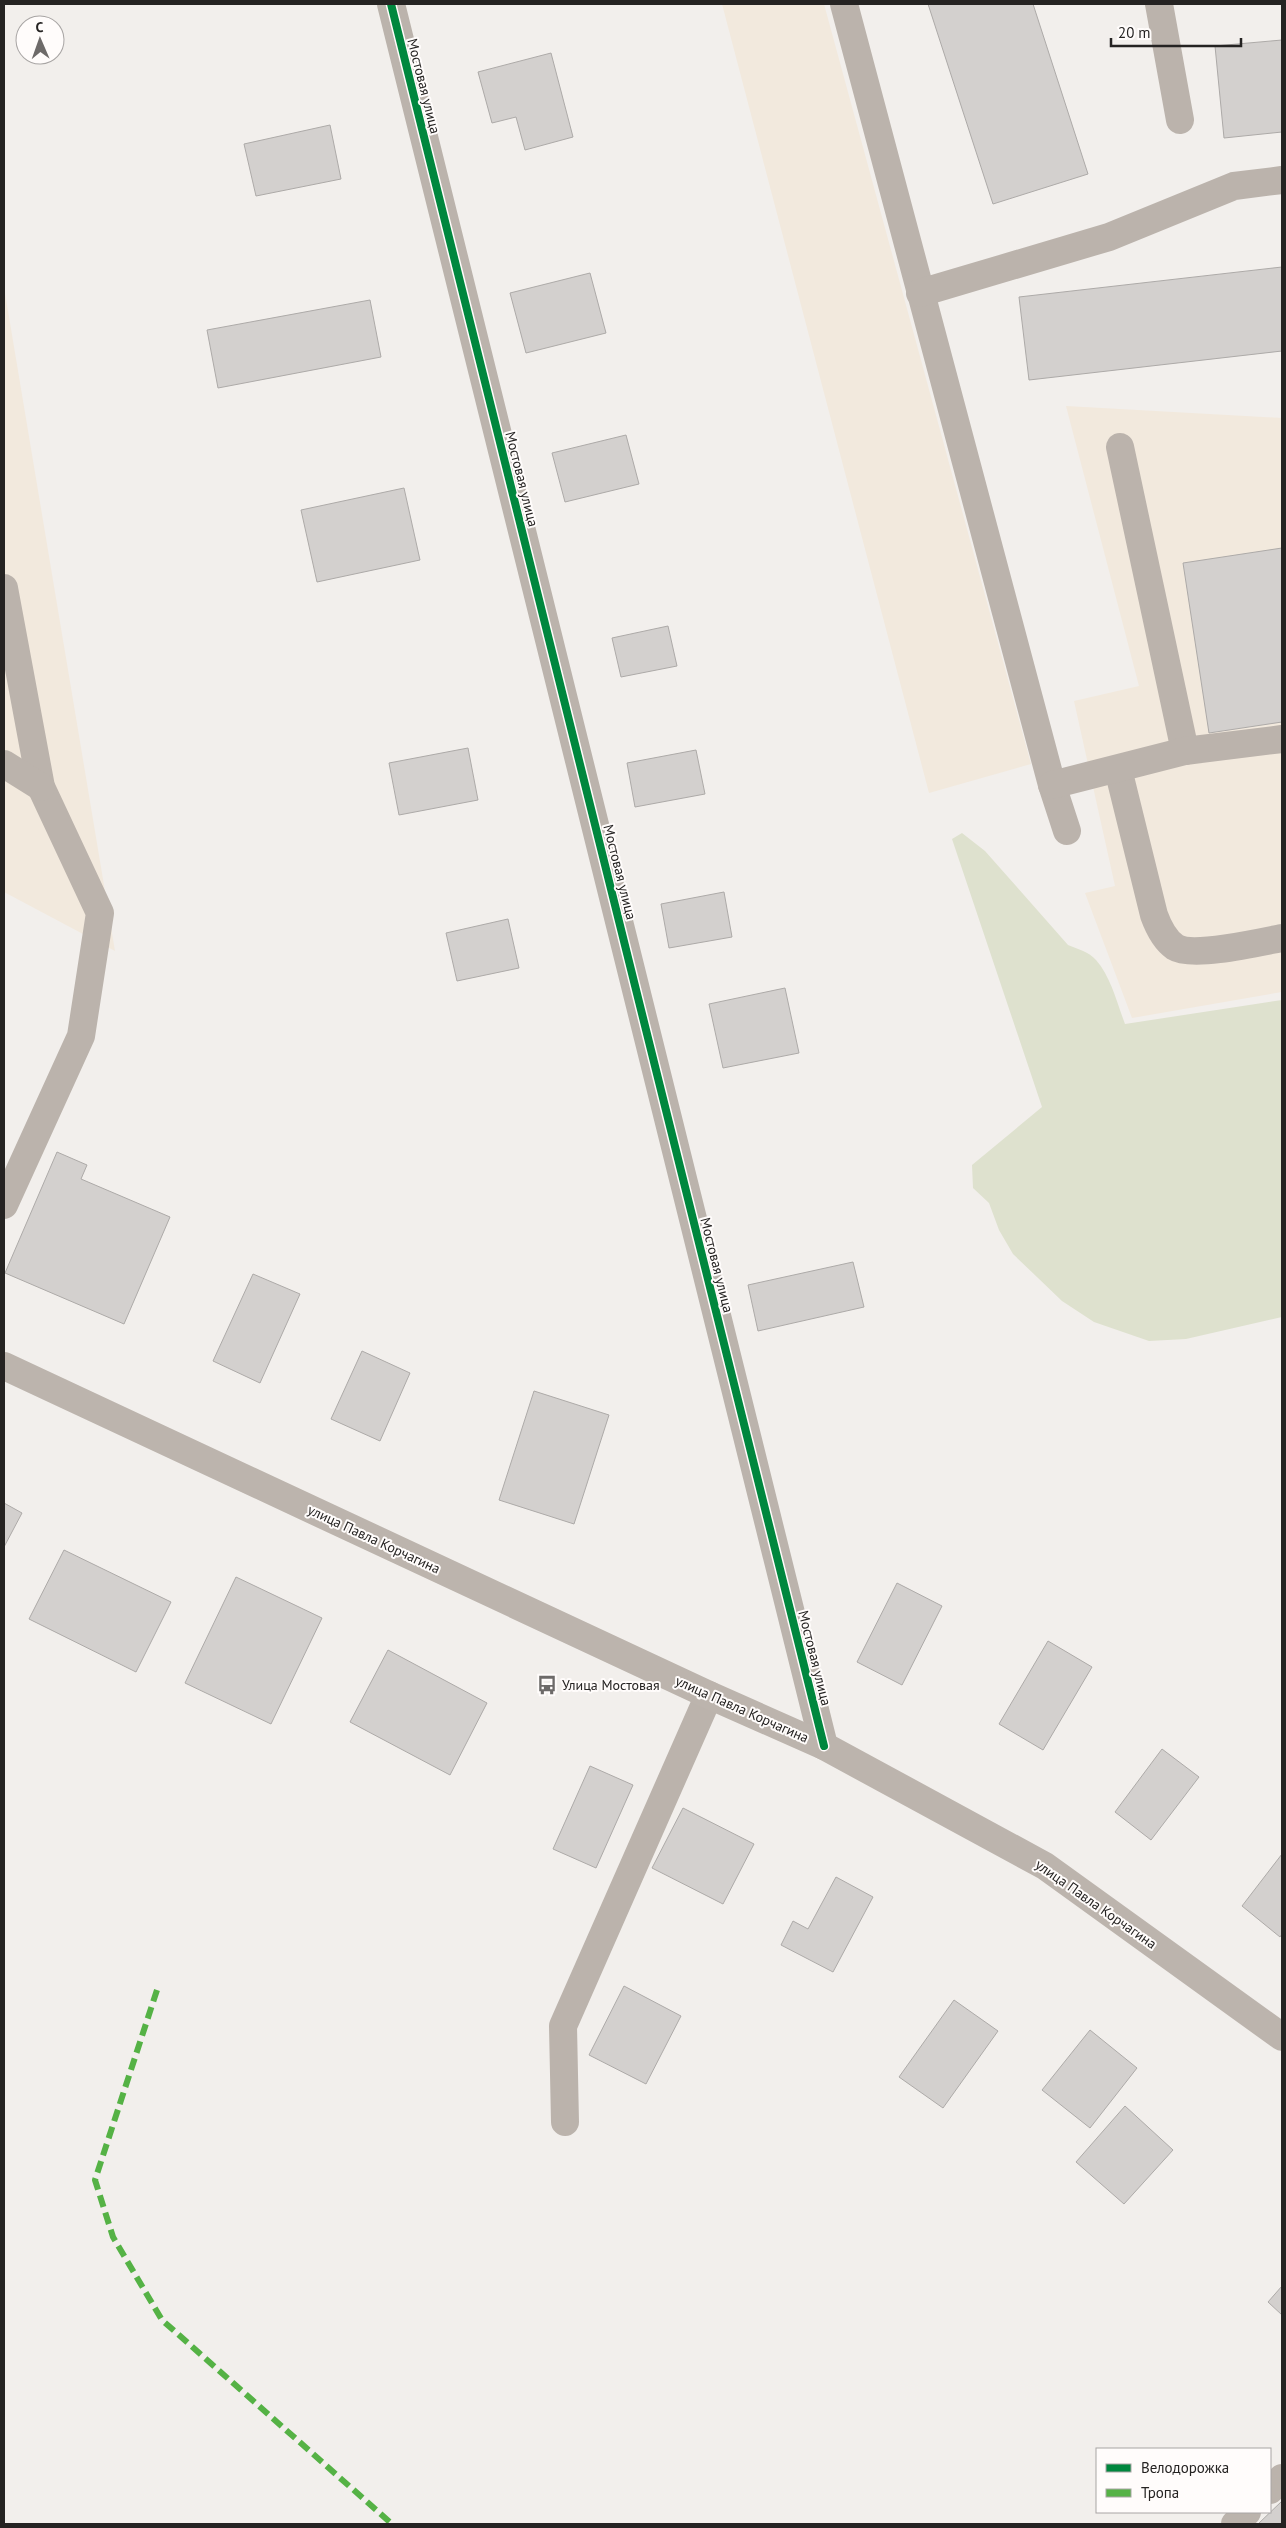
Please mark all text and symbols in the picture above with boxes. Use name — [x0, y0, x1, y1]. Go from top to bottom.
north arrow — [15, 15, 65, 65]
scale bar — [1111, 15, 1241, 47]
text: С — [35, 18, 44, 36]
text: 20 m — [1118, 23, 1151, 42]
street label: Мостовая улица — [403, 37, 445, 136]
street label: Мостовая улица — [501, 430, 543, 529]
street label: Мостовая улица — [599, 823, 641, 922]
street label: Мостовая улица — [696, 1216, 738, 1315]
street label: улица Павла Корчагина — [305, 1500, 443, 1578]
street label: Мостовая улица — [794, 1609, 836, 1708]
street label: улица Павла Корчагина — [673, 1671, 812, 1747]
bus stop icon: Улица Мостовая — [536, 1674, 558, 1696]
place label: Улица Мостовая — [562, 1676, 660, 1694]
street label: улица Павла Корчагина — [1032, 1855, 1160, 1953]
legend — [1096, 2448, 1271, 2513]
text: Велодорожка — [1141, 2458, 1229, 2477]
text: Тропа — [1141, 2483, 1179, 2502]

